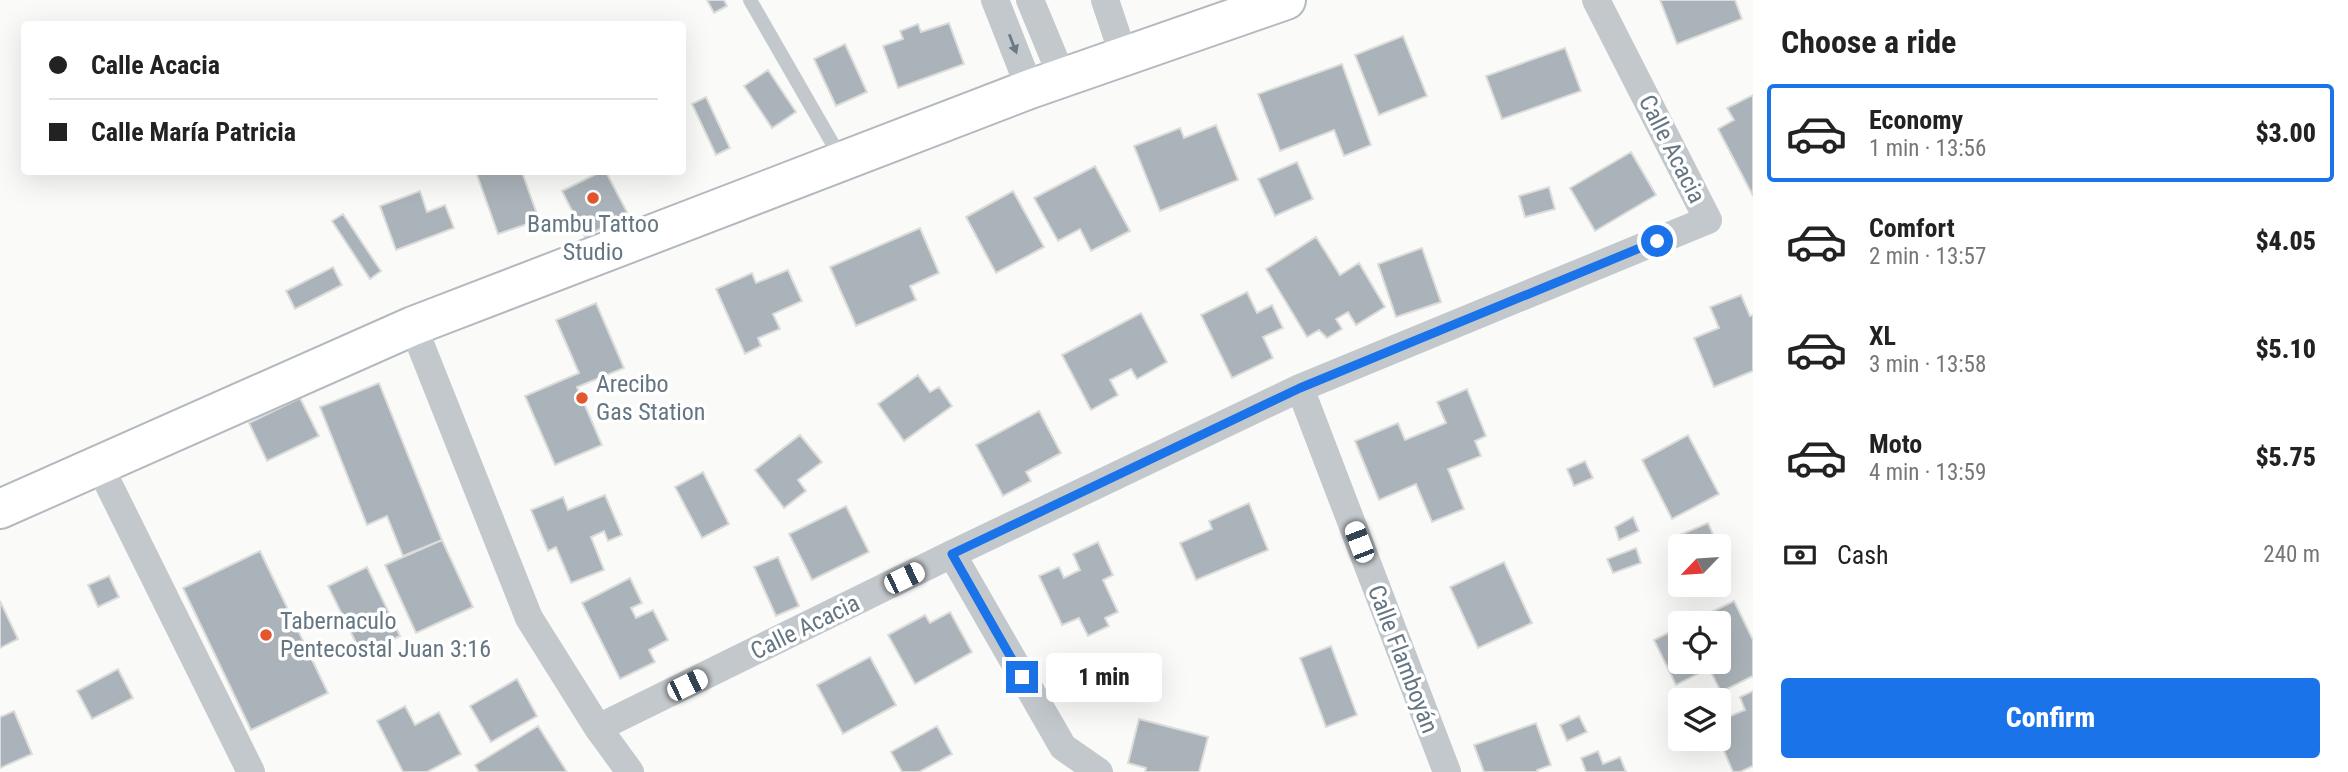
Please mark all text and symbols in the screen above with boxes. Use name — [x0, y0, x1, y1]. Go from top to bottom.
text: Choose a ride — [1781, 23, 1956, 61]
one-way arrow — [1007, 34, 1018, 55]
text: Calle Acacia — [91, 50, 220, 80]
street label: Calle Acacia — [1633, 90, 1711, 208]
icon: car — [1785, 102, 1848, 165]
text: Economy — [1869, 105, 1963, 135]
text: Calle María Patricia — [91, 117, 296, 147]
text: $3.00 — [2255, 118, 2316, 148]
text: 1 min · 13:56 — [1869, 135, 1986, 162]
marker: Bambu Tattoo Studio — [585, 190, 601, 206]
place label: Bambu Tattoo Studio — [527, 210, 659, 266]
icon: car — [1785, 210, 1848, 273]
text: Comfort — [1869, 213, 1955, 243]
route start — [1641, 225, 1673, 257]
text: $4.05 — [2255, 226, 2316, 256]
text: 2 min · 13:57 — [1869, 243, 1986, 270]
icon: car — [1785, 318, 1848, 381]
text: XL — [1869, 321, 1896, 351]
text: $5.10 — [2255, 334, 2316, 364]
text: 3 min · 13:58 — [1869, 351, 1986, 378]
place label: Arecibo Gas Station — [596, 370, 705, 426]
marker: Arecibo Gas Station — [574, 390, 590, 406]
icon: car — [1785, 426, 1848, 489]
text: Moto — [1869, 429, 1922, 459]
text: $5.75 — [2255, 442, 2316, 472]
text: 4 min · 13:59 — [1869, 459, 1986, 486]
car — [1342, 519, 1377, 565]
north arrow — [1668, 534, 1731, 597]
map controls — [1668, 534, 1731, 751]
icon: cash — [1781, 536, 1819, 574]
text: Cash — [1837, 540, 1889, 570]
text: 240 m — [2263, 541, 2320, 568]
car — [881, 559, 928, 597]
street label: Calle Flamboyán — [1362, 581, 1444, 737]
street label: Calle Acacia — [746, 589, 864, 665]
place label: Tabernaculo Pentecostal Juan 3:16 — [280, 607, 491, 663]
button: locate — [1668, 611, 1731, 674]
marker: Tabernaculo Pentecostal Juan 3:16 — [258, 627, 274, 643]
callout: 1 min — [1046, 652, 1162, 702]
route end — [1006, 661, 1038, 693]
text: 1 min — [1078, 664, 1130, 691]
car — [664, 666, 711, 704]
button: Confirm — [1781, 678, 2320, 758]
button: layers — [1668, 688, 1731, 751]

